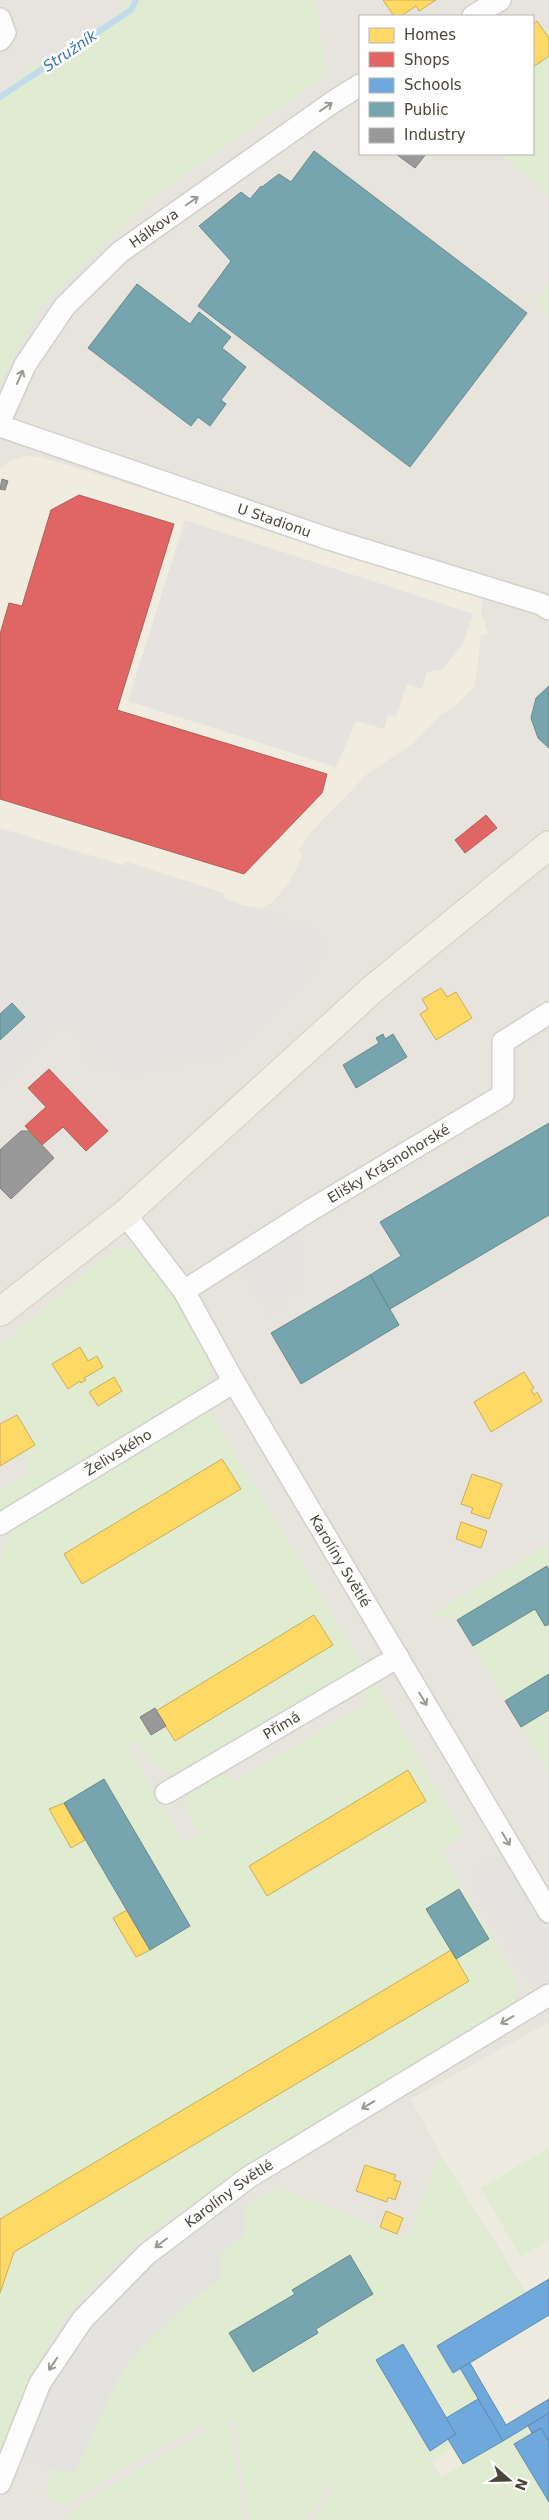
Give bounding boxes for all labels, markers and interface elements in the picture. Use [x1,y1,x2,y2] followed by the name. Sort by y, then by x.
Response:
[359,15,534,155] legend
[40,26,102,76] water label: Stružník
[404,26,456,44] text: Homes
[404,51,450,69] text: Shops
[404,76,462,94] text: Schools
[404,101,448,119] text: Public
[318,102,332,112] one-way arrow
[404,126,466,144] text: Industry
[185,196,199,206] one-way arrow
[126,206,181,251] street label: Hálkova
[15,370,25,385] one-way arrow
[235,500,313,540] street label: U Stadionu
[325,1121,452,1206] street label: Elišky Krásnohorské
[81,1426,154,1479] street label: Želivského
[307,1512,374,1610] street label: Karolíny Světlé
[418,1692,428,1706] one-way arrow
[260,1708,303,1742] street label: Přímá
[501,1831,511,1845] one-way arrow
[501,2016,515,2026] one-way arrow
[362,2100,376,2110] one-way arrow
[182,2156,276,2231] street label: Karolíny Světlé
[154,2238,168,2248] one-way arrow
[48,2357,58,2371] one-way arrow
[484,2455,534,2505] north arrow
[512,2476,531,2493] text: N

